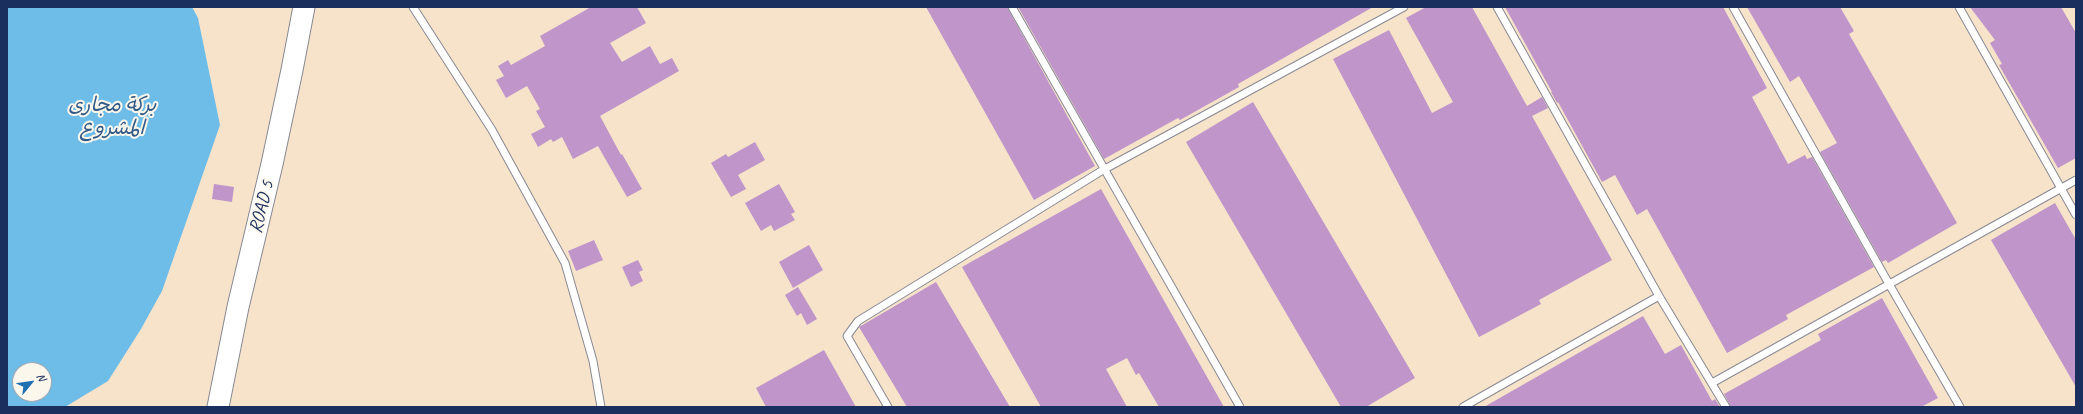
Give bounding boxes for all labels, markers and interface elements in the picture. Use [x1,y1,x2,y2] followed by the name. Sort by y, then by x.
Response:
[68,94,156,141] water label: بركة مجارى المشروع
[245,178,279,236] street label: ROAD 5
[12,362,52,402] north arrow
[34,370,49,383] text: N

